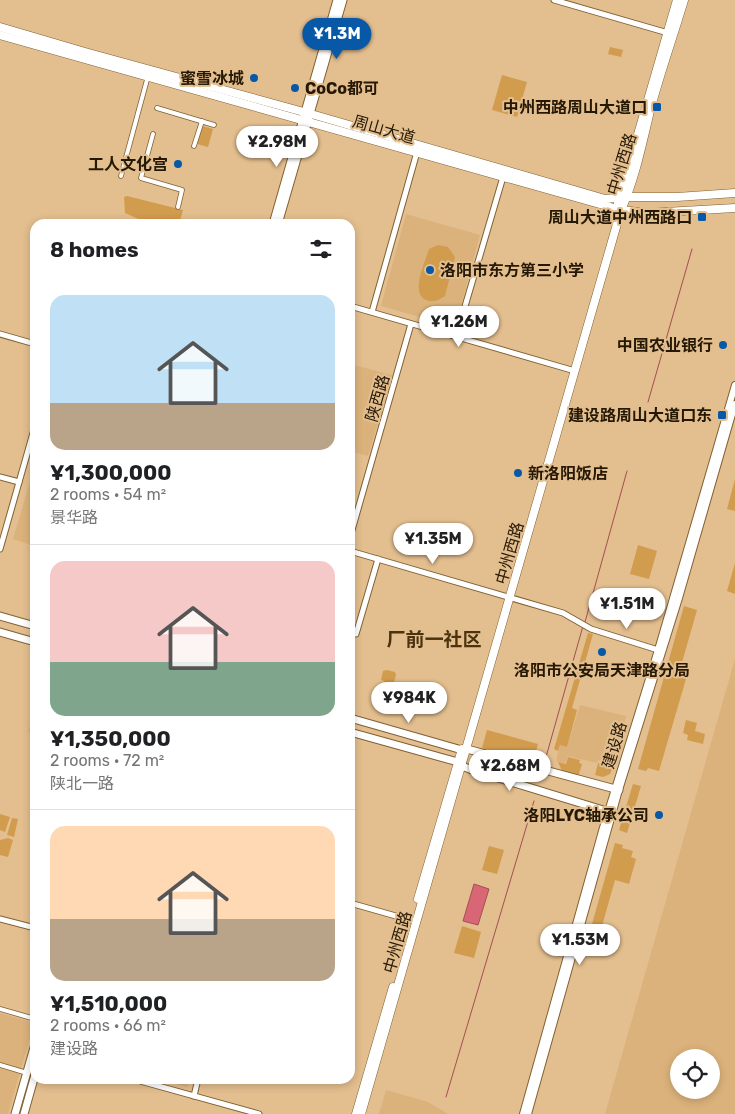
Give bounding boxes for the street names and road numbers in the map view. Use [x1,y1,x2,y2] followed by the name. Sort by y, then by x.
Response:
[350,112,417,147] street label: 周山大道
[603,131,640,198] street label: 中州西路
[362,372,393,424] street label: 陕西路
[492,520,527,587] street label: 中州西路
[598,719,631,771] street label: 建设路
[380,909,415,976] street label: 中州西路

